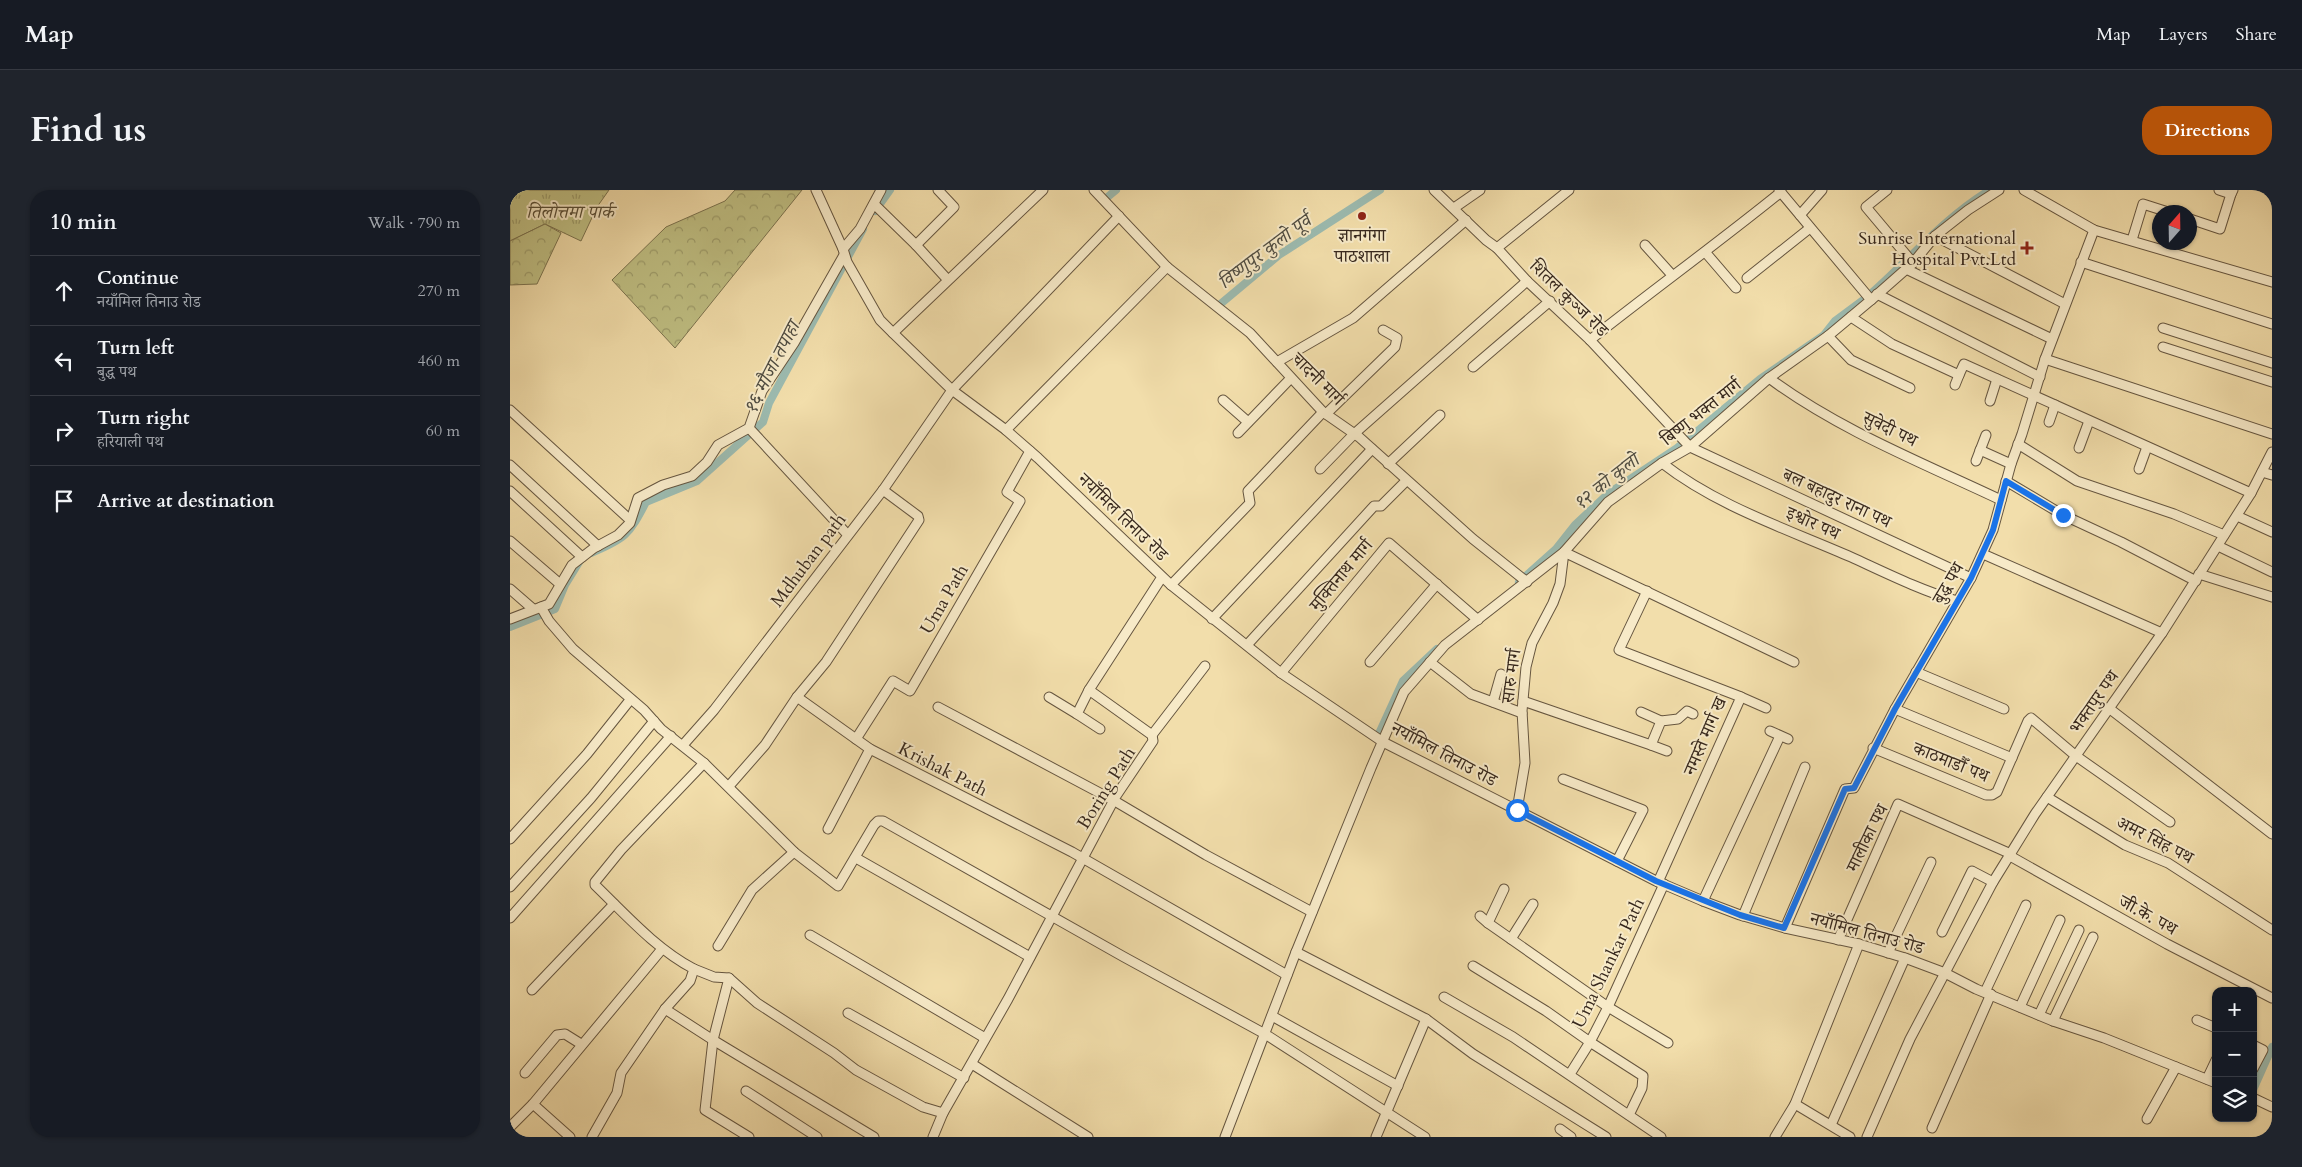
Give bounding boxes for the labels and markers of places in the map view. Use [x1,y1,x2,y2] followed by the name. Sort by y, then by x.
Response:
[1356,210,1368,222] marker: ज्ञानगंगा पाठशाला
[1333,223,1391,269] place label: ज्ञानगंगा पाठशाला
[1858,226,2016,272] place label: Sunrise International Hospital Pvt.Ltd
[2020,241,2034,255] marker: Sunrise International Hospital Pvt.Ltd

